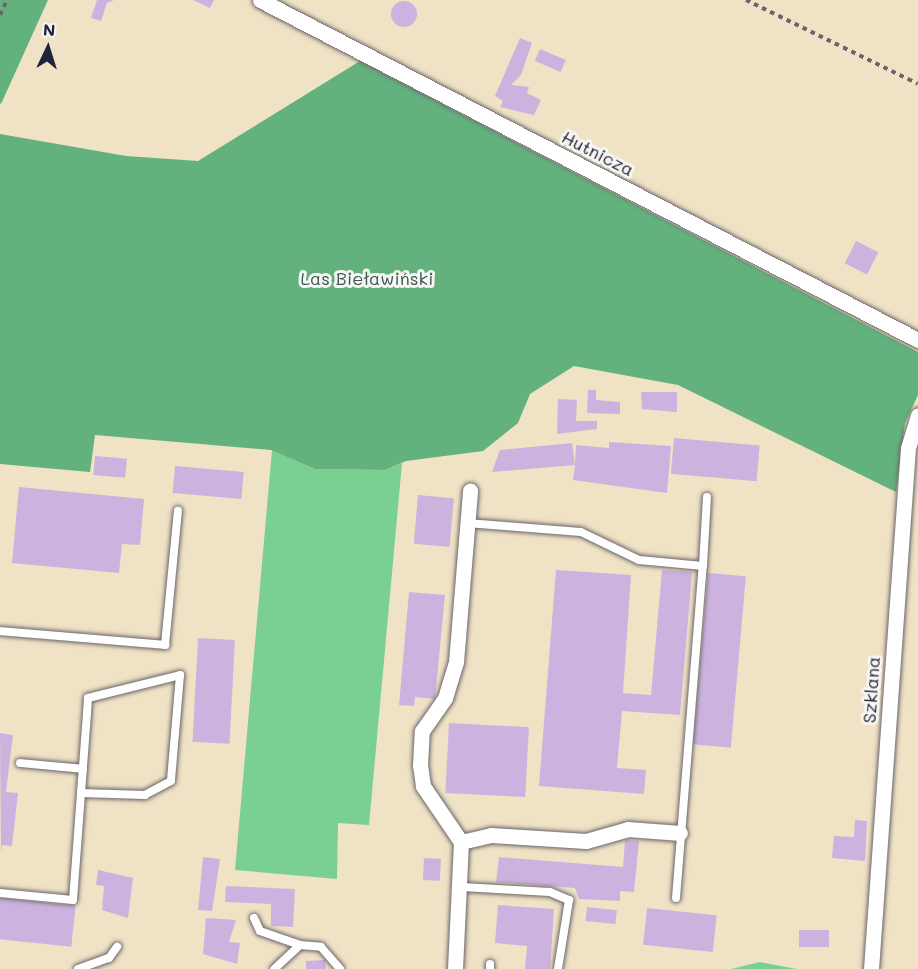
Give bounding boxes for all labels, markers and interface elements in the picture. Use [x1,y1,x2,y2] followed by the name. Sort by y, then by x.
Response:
[18,18,78,78] north arrow
[42,19,56,40] text: N
[558,126,638,180] street label: Hutnicza
[300,267,434,289] park label: Las Bieławiński
[858,656,884,724] street label: Szklana

